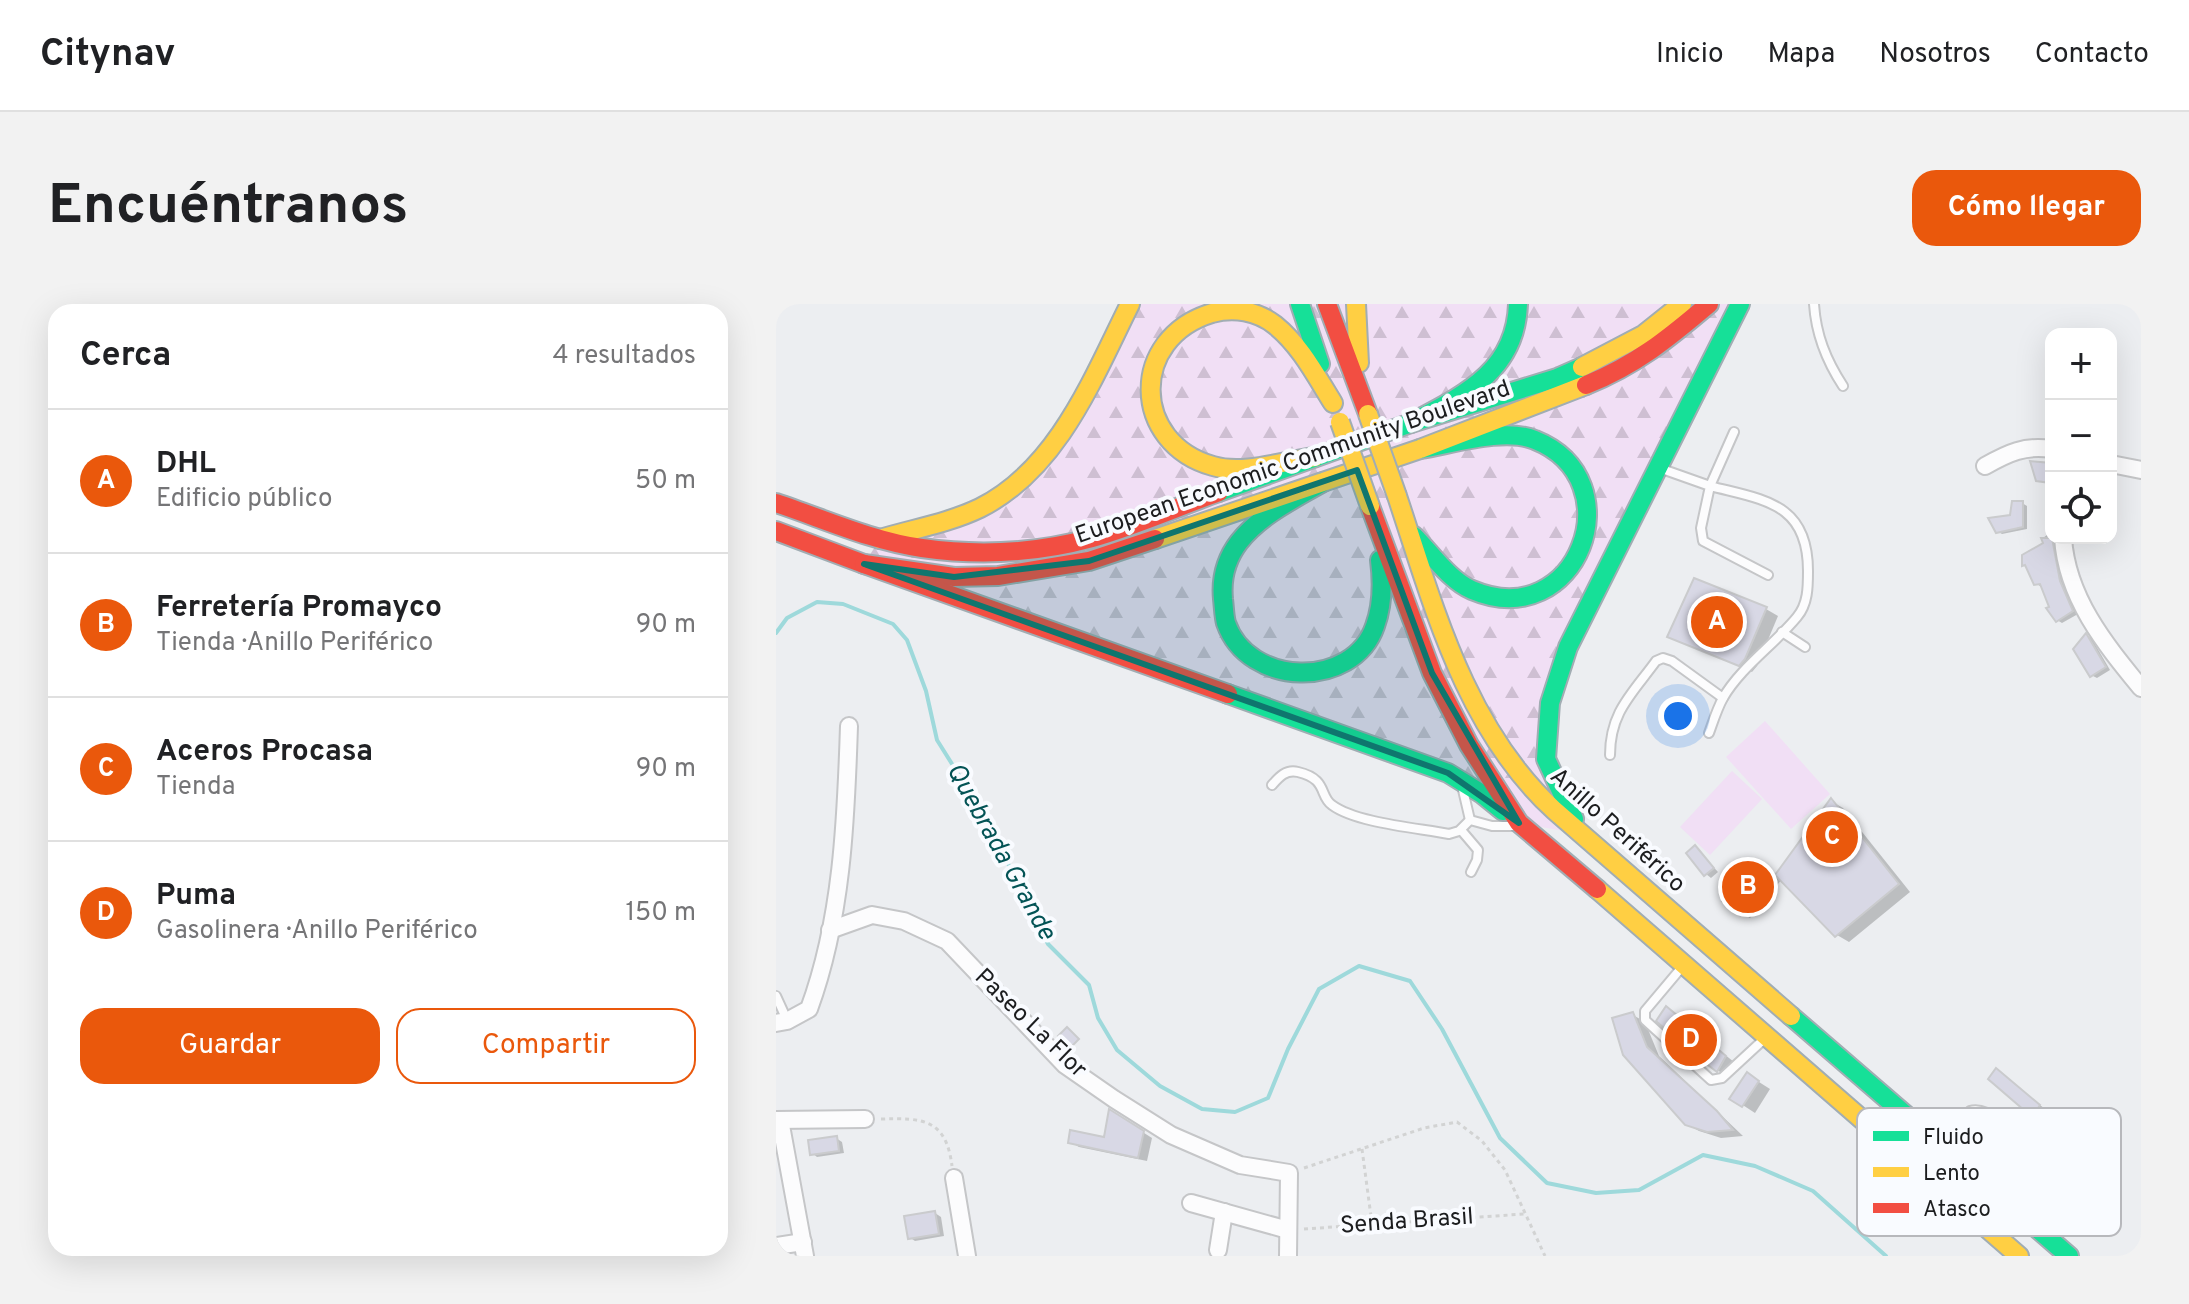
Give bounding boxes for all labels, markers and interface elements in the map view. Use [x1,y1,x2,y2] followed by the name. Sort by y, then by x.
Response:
[40,31,176,80] text: Citynav
[1656,37,1724,73] text: Inicio
[1768,37,1835,73] text: Mapa
[1879,37,1991,73] text: Nosotros
[2035,37,2149,73] text: Contacto
[1912,170,2141,246] button: Cómo llegar
[48,173,408,243] text: Encuéntranos
[2045,328,2117,544] map controls
[2045,328,2117,400] button: +
[80,335,171,378] text: Cerca
[552,340,696,373] text: 4 resultados
[1072,374,1514,552] street label: European Economic Community Boulevard
[2045,400,2117,472] button: −
[156,446,216,483] text: DHL
[97,465,115,498] text: A
[635,465,696,498] text: 50 m
[2045,472,2117,544] button: locate
[156,483,332,516] text: Edificio público
[156,590,442,627] text: Ferretería Promayco
[1691,592,1743,652] pin: A
[97,609,115,642] text: B
[636,609,696,642] text: 90 m
[156,627,433,660] text: Tienda · Anillo Periférico
[1658,696,1698,736] your location
[156,734,373,771] text: Aceros Procasa
[98,753,114,786] text: C
[636,753,696,786] text: 90 m
[938,758,1063,947] water label: Quebrada Grande
[1543,762,1691,900] street label: Anillo Periférico
[156,771,235,804] text: Tienda
[1806,807,1858,867] pin: C
[1722,857,1774,917] pin: B
[156,878,236,915] text: Puma
[97,897,115,930] text: D
[625,897,696,930] text: 150 m
[156,915,478,948] text: Gasolinera · Anillo Periférico
[968,963,1092,1085] street label: Paseo La Flor
[80,1008,380,1084] button: Guardar
[396,1008,696,1084] button: Compartir
[1665,1010,1717,1070] pin: D
[1857,1108,2121,1236] legend
[1923,1125,1984,1152] text: Fluido
[1923,1161,1980,1188] text: Lento
[1923,1197,1991,1224] text: Atasco
[1339,1202,1475,1242] street label: Senda Brasil

